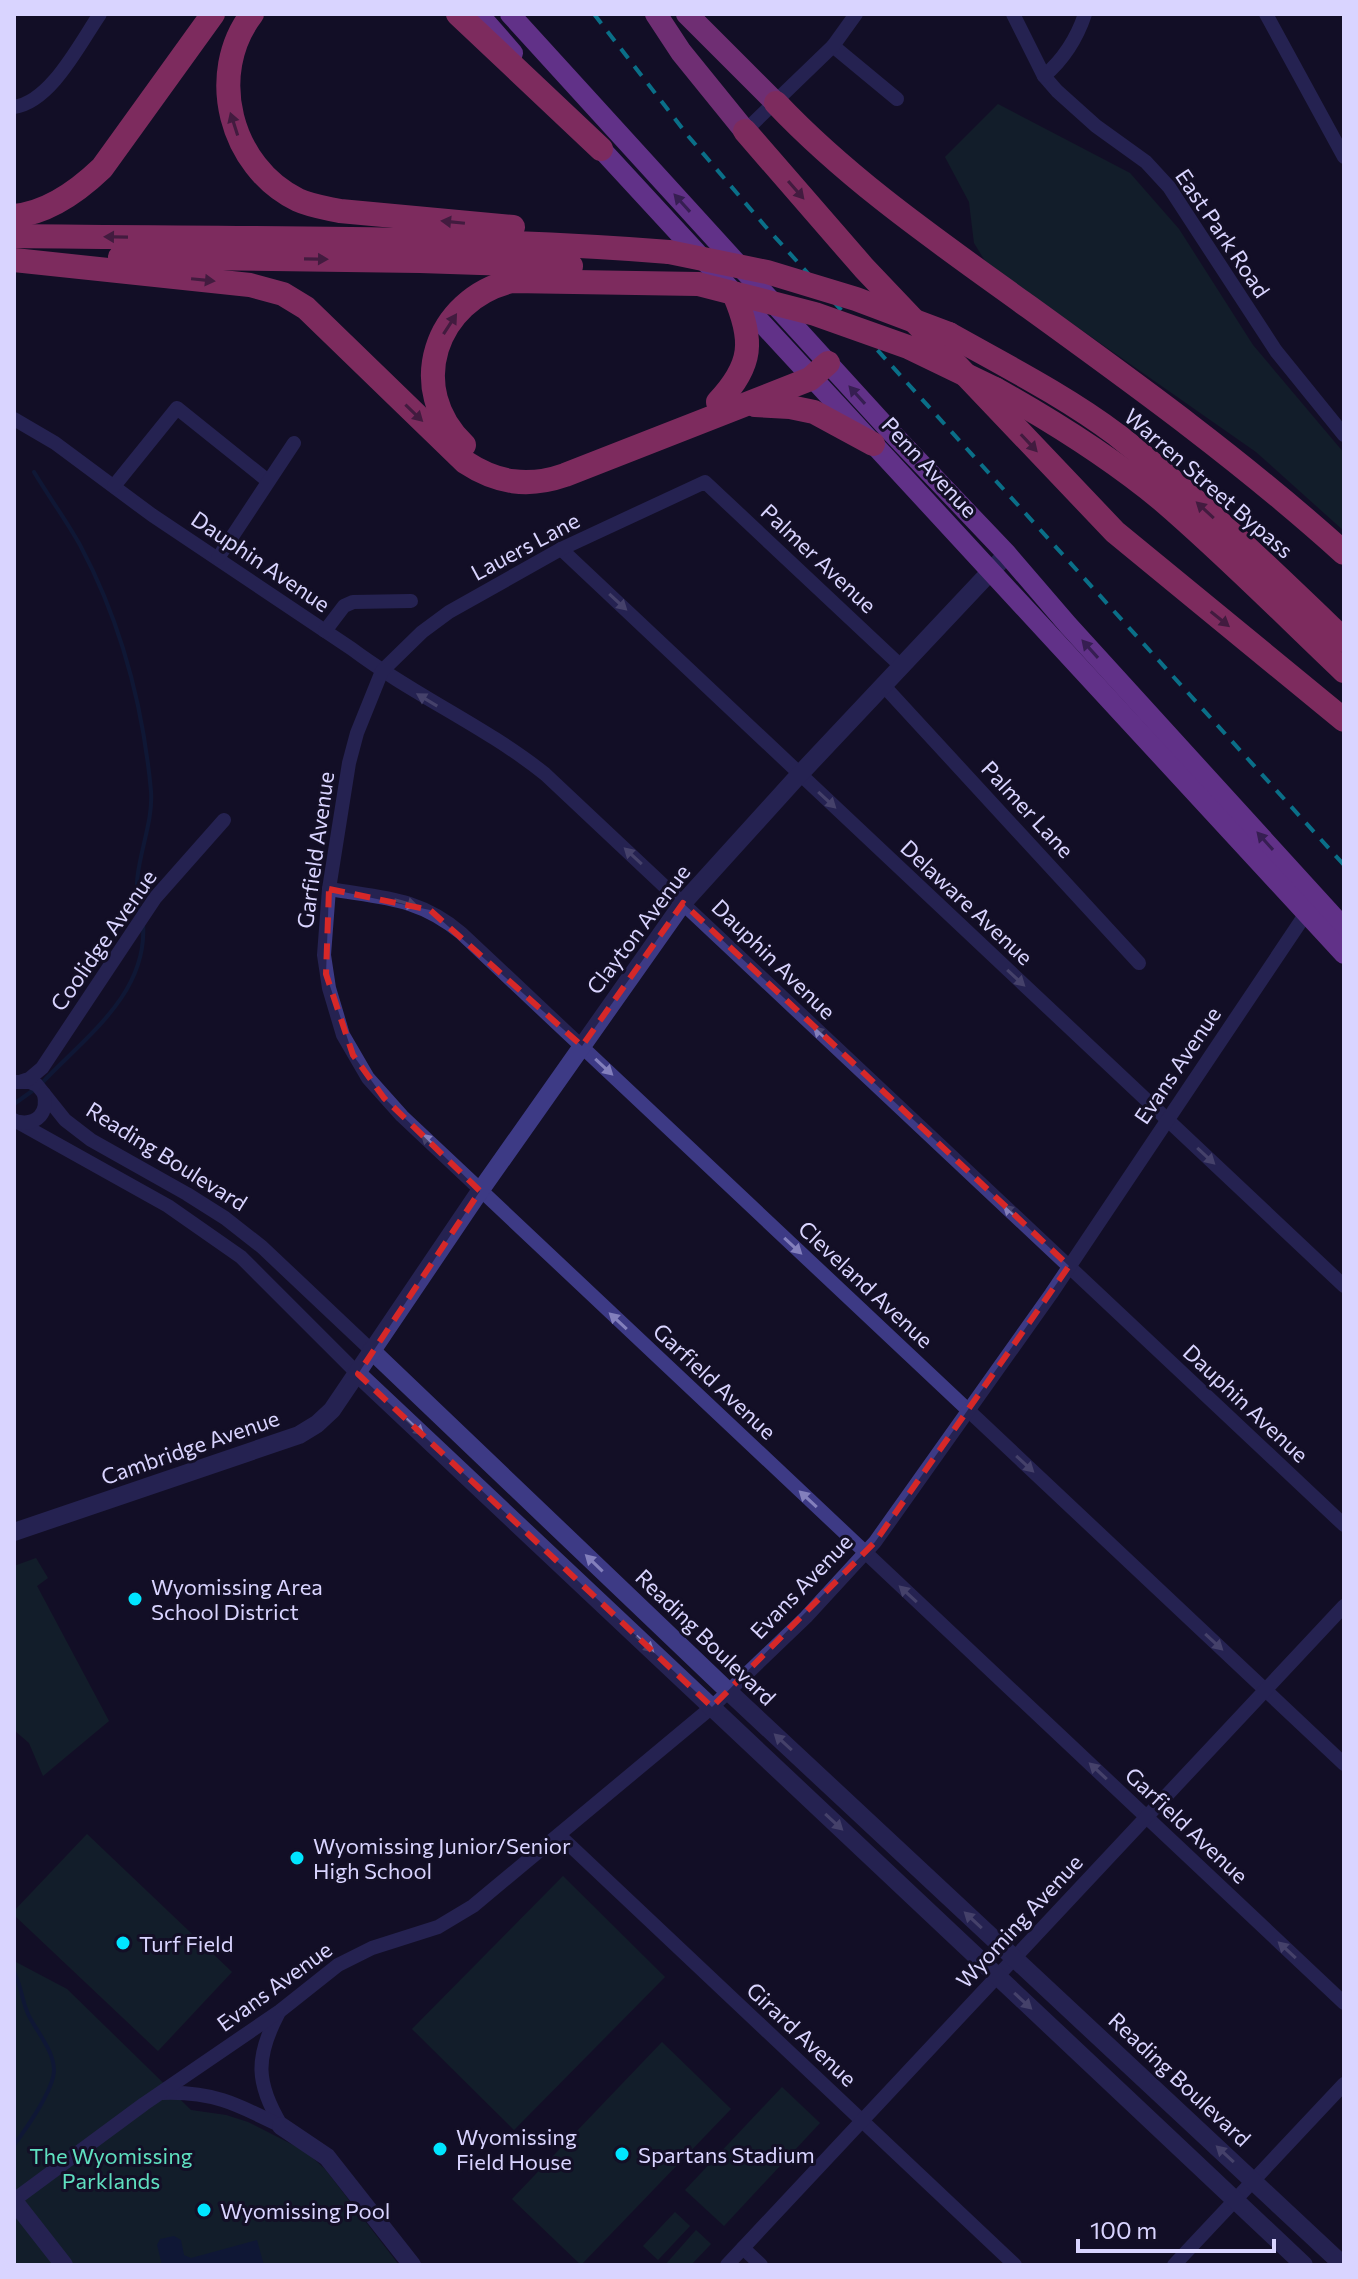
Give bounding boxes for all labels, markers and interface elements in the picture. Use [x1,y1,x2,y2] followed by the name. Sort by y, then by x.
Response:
[227,111,240,135] one-way arrow
[1170,164,1276,302] street label: East Park Road
[787,179,804,199] one-way arrow
[674,194,692,213] one-way arrow
[441,215,466,228] one-way arrow
[103,231,128,244] one-way arrow
[304,253,329,266] one-way arrow
[191,273,216,286] one-way arrow
[442,313,457,334] one-way arrow
[849,386,867,405] one-way arrow
[1119,402,1299,564] street label: Warren Street Bypass
[404,404,423,422] one-way arrow
[877,411,983,523] street label: Penn Avenue
[1019,433,1037,452] one-way arrow
[756,498,882,618] street label: Palmer Avenue
[1196,502,1215,520] one-way arrow
[187,505,335,617] street label: Dauphin Avenue
[466,506,584,586] street label: Lauers Lane
[608,593,627,611] one-way arrow
[1209,610,1229,627] one-way arrow
[1081,640,1099,659] one-way arrow
[416,693,438,707] one-way arrow
[976,755,1080,863] street label: Palmer Lane
[291,770,339,930] street label: Garfield Avenue
[817,791,836,809] one-way arrow
[1257,831,1275,850] one-way arrow
[895,834,1039,970] street label: Delaware Avenue
[624,848,643,866] one-way arrow
[580,859,696,999] street label: Clayton Avenue
[44,864,162,1016] street label: Coolidge Avenue
[707,893,841,1025] street label: Dauphin Avenue
[394,897,419,909] one-way arrow
[1007,969,1026,987] one-way arrow
[1128,1001,1226,1129] street label: Evans Avenue
[813,1026,832,1045] one-way arrow
[594,1058,613,1076] one-way arrow
[82,1096,252,1216] street label: Reading Boulevard
[421,1133,440,1152] one-way arrow
[1196,1146,1215,1165] one-way arrow
[1003,1204,1022,1222] one-way arrow
[793,1215,939,1353] street label: Cleveland Avenue
[783,1236,802,1254] one-way arrow
[609,1313,628,1331] one-way arrow
[648,1317,782,1445] street label: Garfield Avenue
[1178,1338,1314,1468] street label: Dauphin Avenue
[97,1404,283,1490] street label: Cambridge Avenue
[405,1418,424,1436] one-way arrow
[1015,1455,1034,1473] one-way arrow
[799,1491,818,1509] one-way arrow
[744,1528,858,1644] street label: Evans Avenue
[585,1554,604,1572] one-way arrow
[630,1563,782,1711] street label: Reading Boulevard
[151,1573,323,1625] place label: Wyomissing Area School District
[899,1585,918,1603] one-way arrow
[126,1590,144,1608] marker: Wyomissing Area School District
[1204,1632,1223,1650] one-way arrow
[635,1634,654,1652] one-way arrow
[773,1734,792,1752] one-way arrow
[1120,1761,1254,1889] street label: Garfield Avenue
[1089,1763,1108,1781] one-way arrow
[824,1812,843,1831] one-way arrow
[313,1832,571,1884] place label: Wyomissing Junior/Senior High School
[288,1849,306,1867] marker: Wyomissing Junior/Senior High School
[950,1849,1088,1993] street label: Wyoming Avenue
[963,1911,982,1929] one-way arrow
[139,1930,233,1957] place label: Turf Field
[114,1934,132,1952] marker: Turf Field
[211,1935,337,2037] street label: Evans Avenue
[1278,1941,1297,1959] one-way arrow
[741,1976,863,2092] street label: Girard Avenue
[1013,1991,1032,2009] one-way arrow
[1103,2006,1257,2152] street label: Reading Boulevard
[456,2123,577,2175] place label: Wyomissing Field House
[431,2140,449,2158] marker: Wyomissing Field House
[638,2141,815,2168] place label: Spartans Stadium
[29,2142,193,2194] park label: The Wyomissing Parklands
[613,2145,631,2163] marker: Spartans Stadium
[1216,2145,1235,2163] one-way arrow
[220,2197,390,2224] place label: Wyomissing Pool
[195,2201,213,2219] marker: Wyomissing Pool
[1078,2203,1274,2253] scale bar
[1090,2215,1157,2244] text: 100 m

